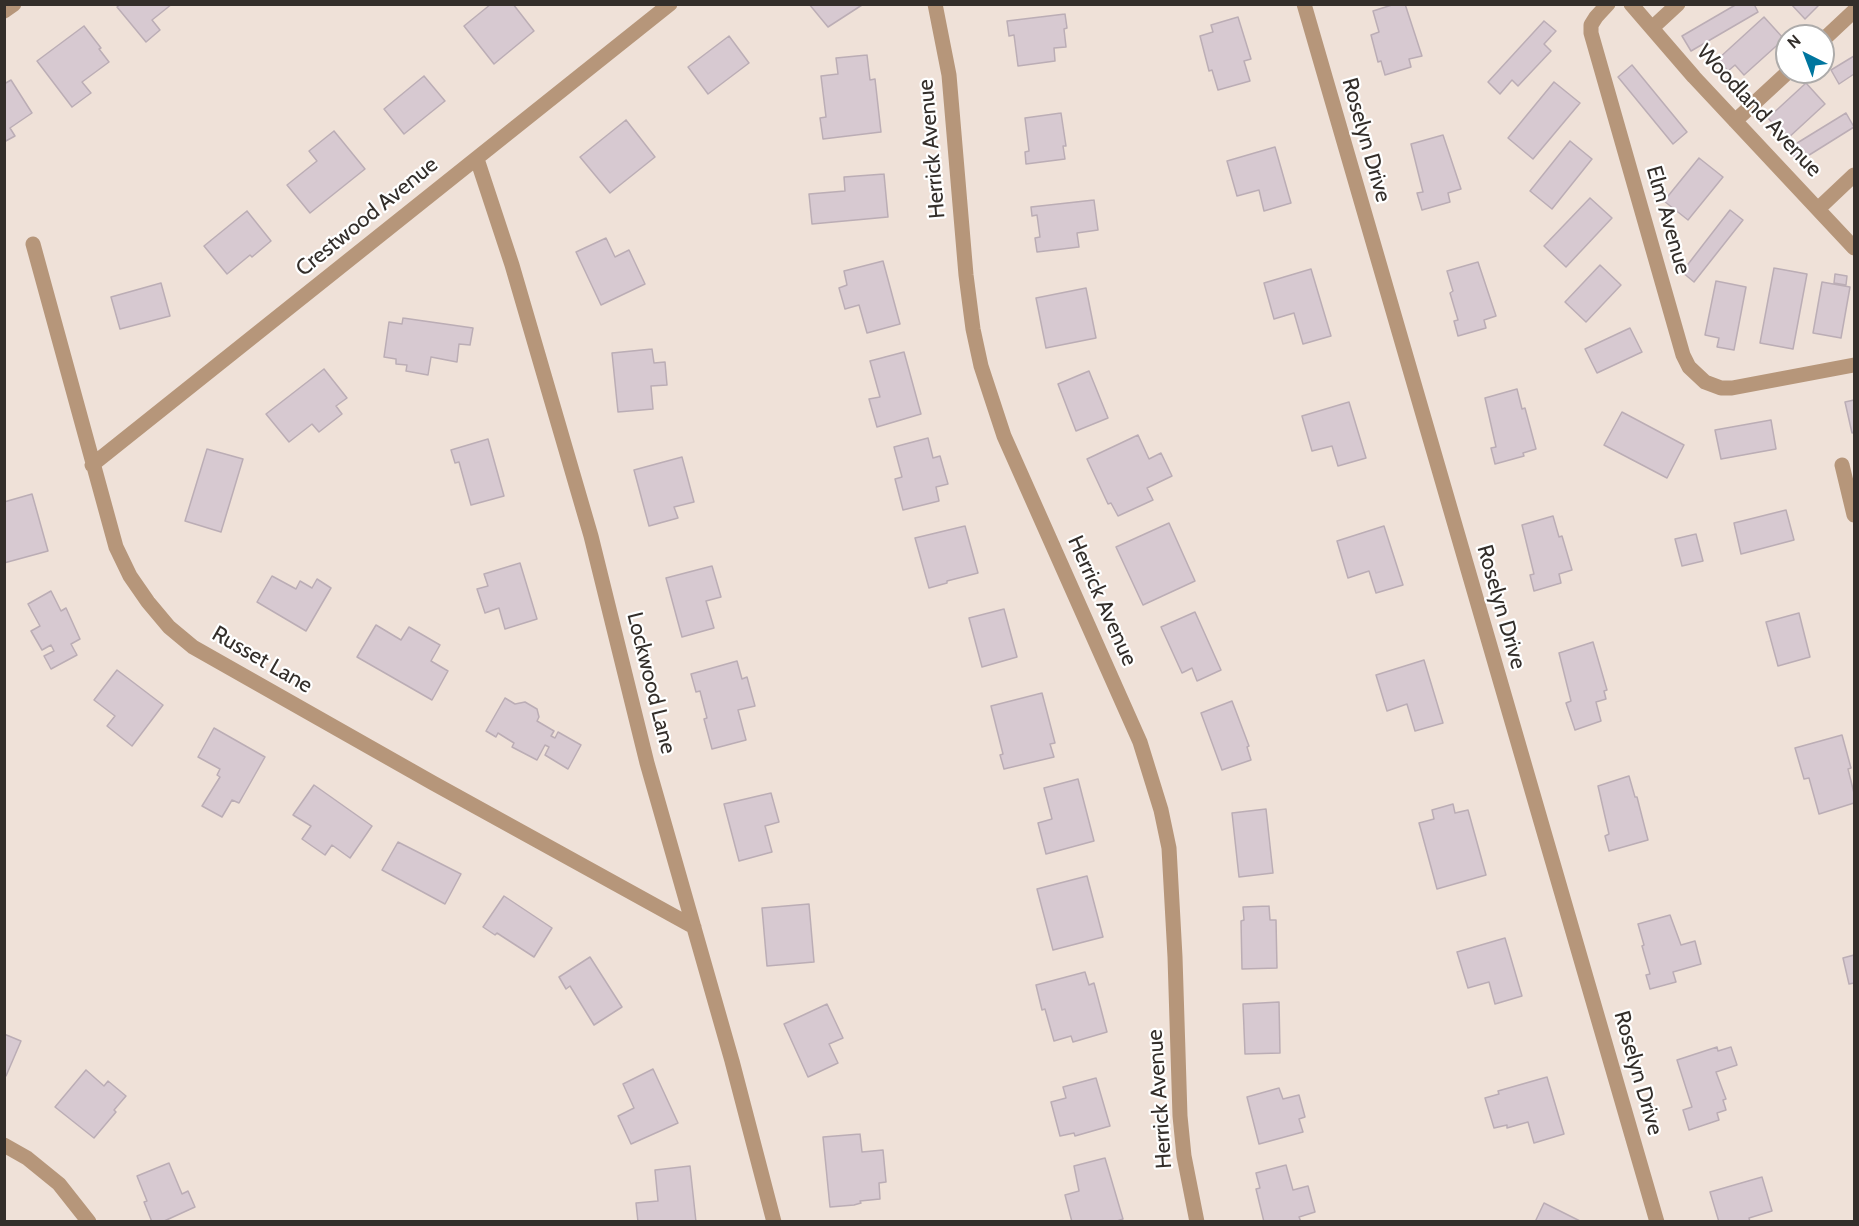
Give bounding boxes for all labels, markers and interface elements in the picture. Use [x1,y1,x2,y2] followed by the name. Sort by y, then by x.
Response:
[1775,24,1835,84] north arrow
[1783,31,1805,53] text: N
[1691,39,1827,183] street label: Woodland Avenue
[1336,75,1396,205] street label: Roselyn Drive
[913,78,951,220] street label: Herrick Avenue
[291,152,443,282] street label: Crestwood Avenue
[1640,163,1696,277] street label: Elm Avenue
[1062,532,1142,670] street label: Herrick Avenue
[1471,542,1531,672] street label: Roselyn Drive
[621,609,681,757] street label: Lockwood Lane
[207,621,317,699] street label: Russet Lane
[1608,1008,1668,1138] street label: Roselyn Drive
[1142,1028,1178,1170] street label: Herrick Avenue

